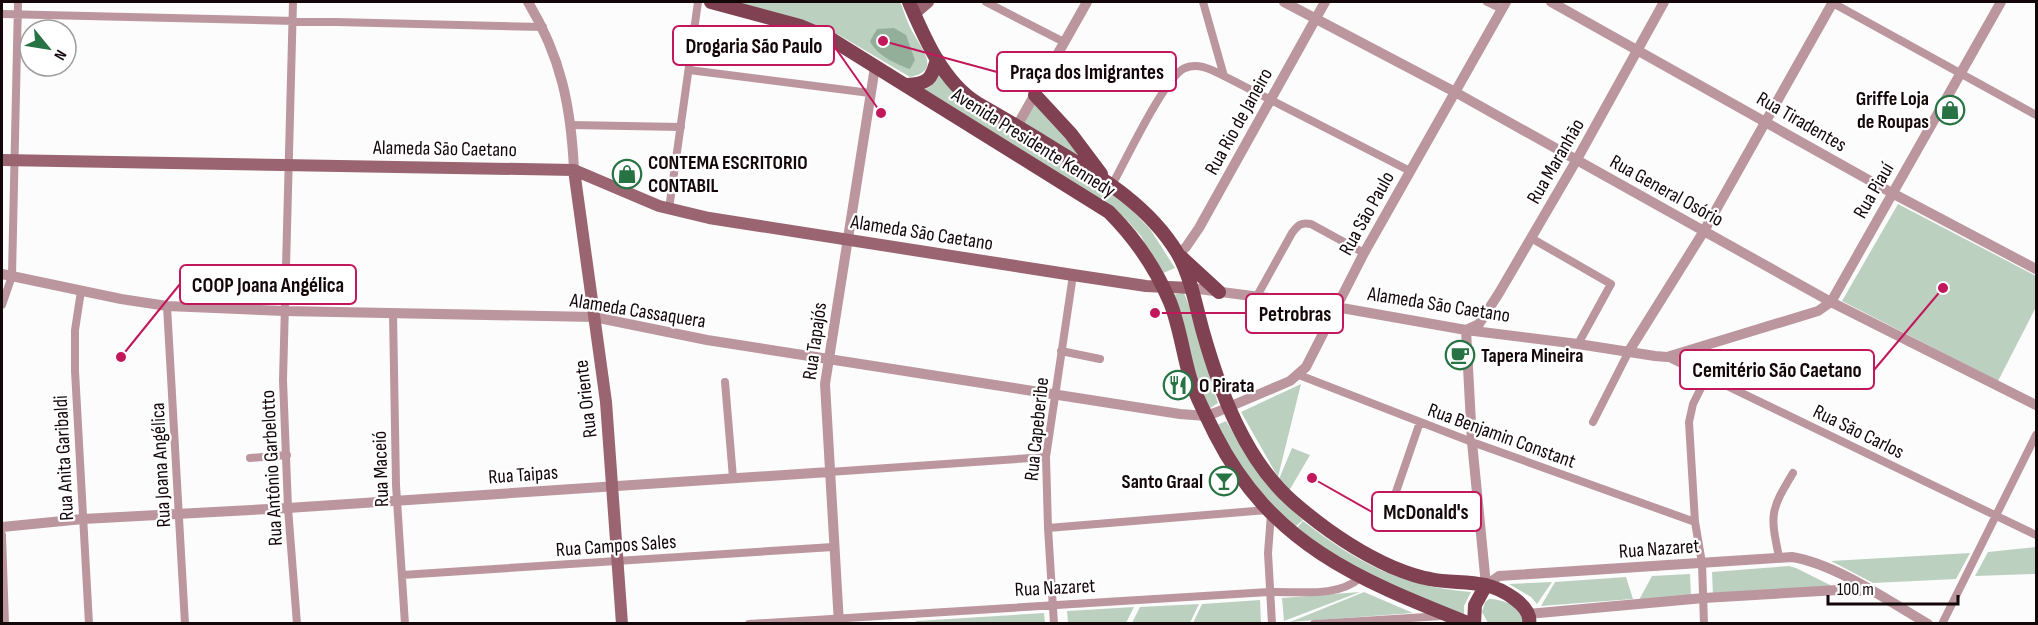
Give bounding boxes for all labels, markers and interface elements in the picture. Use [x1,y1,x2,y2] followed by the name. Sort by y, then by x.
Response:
[18,18,78,78] north arrow
[673,26,834,65] callout: Drogaria São Paulo
[685,34,823,59] text: Drogaria São Paulo
[49,46,70,63] text: N
[997,52,1176,91] callout: Praça dos Imigrantes
[1010,60,1164,85] text: Praça dos Imigrantes
[1200,64,1278,179] street label: Rua Rio de Janeiro
[946,82,1120,203] street label: Avenida Presidente Kennedy
[1752,87,1851,157] street label: Rua Tiradentes
[1856,87,1929,134] place label: Griffe Loja de Roupas
[1934,94,1966,126] shop icon: Griffe Loja de Roupas
[1522,115,1590,208] street label: Rua Maranhão
[372,136,517,162] street label: Alameda São Caetano
[1605,150,1728,232] street label: Rua General Osório
[648,151,808,198] place label: CONTEMA ESCRITORIO CONTABIL
[611,158,643,190] shop icon: CONTEMA ESCRITORIO CONTABIL
[1848,158,1900,223] street label: Rua Piauí
[1334,167,1400,260] street label: Rua São Paulo
[848,210,995,256] street label: Alameda São Caetano
[180,265,356,304] callout: COOP Joana Angélica
[192,273,344,298] text: COOP Joana Angélica
[1365,282,1512,328] street label: Alameda São Caetano
[567,288,707,334] street label: Alameda Cassaquera
[1246,294,1343,333] callout: Petrobras
[798,301,832,381] street label: Rua Tapajós
[1259,302,1331,327] text: Petrobras
[1444,339,1476,371] cafe icon: Tapera Mineira
[1481,344,1583,368] place label: Tapera Mineira
[1680,350,1874,389] callout: Cemitério São Caetano
[569,358,603,439] street label: Rua Oriente
[1692,358,1862,383] text: Cemitério São Caetano
[1162,369,1194,401] restaurant icon: O Pirata
[1199,374,1254,398] place label: O Pirata
[1020,376,1054,482] street label: Rua Capeberibe
[256,389,288,547] street label: Rua Antônio Garbelotto
[49,395,79,521] street label: Rua Anita Garibaldi
[1424,398,1579,474] street label: Rua Benjamin Constant
[1809,400,1908,464] street label: Rua São Carlos
[146,402,176,528] street label: Rua Joana Angélica
[368,431,394,507] street label: Rua Maceió
[487,461,559,489] street label: Rua Taipas
[1208,465,1240,497] bar icon: Santo Graal
[1122,470,1203,494] place label: Santo Graal
[1372,492,1481,531] callout: McDonald's
[1383,500,1469,525] text: McDonald's
[555,530,677,562] street label: Rua Campos Sales
[1618,534,1700,564] street label: Rua Nazaret
[1828,568,1958,606] scale bar
[1014,574,1096,602] street label: Rua Nazaret
[1837,579,1874,600] text: 100 m

